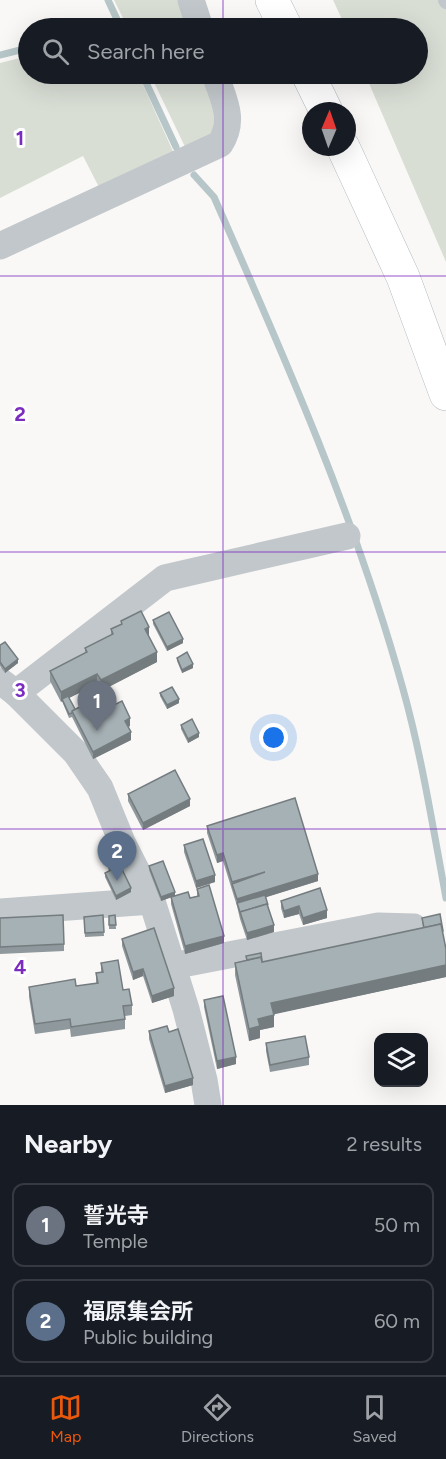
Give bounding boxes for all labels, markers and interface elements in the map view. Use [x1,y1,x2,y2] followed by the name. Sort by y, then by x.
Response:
[18,18,428,84] search box
[39,35,72,68] icon: search
[87,38,205,65] text: Search here
[302,102,356,156] north arrow
[16,126,24,150] text: 1
[14,402,26,426] text: 2
[14,678,26,702] text: 3
[78,682,116,731] pin: 1
[259,723,288,752] your location
[98,832,136,881] pin: 2
[14,955,27,979] text: 4
[374,1033,428,1087] map controls
[374,1033,428,1087] button: layers
[24,1128,112,1160] text: Nearby
[346,1132,422,1156] text: 2 results
[83,1202,149,1229] text: 誓光寺
[41,1213,50,1237] text: 1
[374,1213,420,1237] text: 50 m
[83,1229,148,1253] text: Temple
[83,1298,193,1325] text: 福原集会所
[40,1309,51,1333] text: 2
[374,1309,420,1333] text: 60 m
[83,1325,213,1349] text: Public building
[49,1391,82,1446] tab: Map
[181,1391,254,1446] tab: Directions
[353,1391,397,1446] tab: Saved

